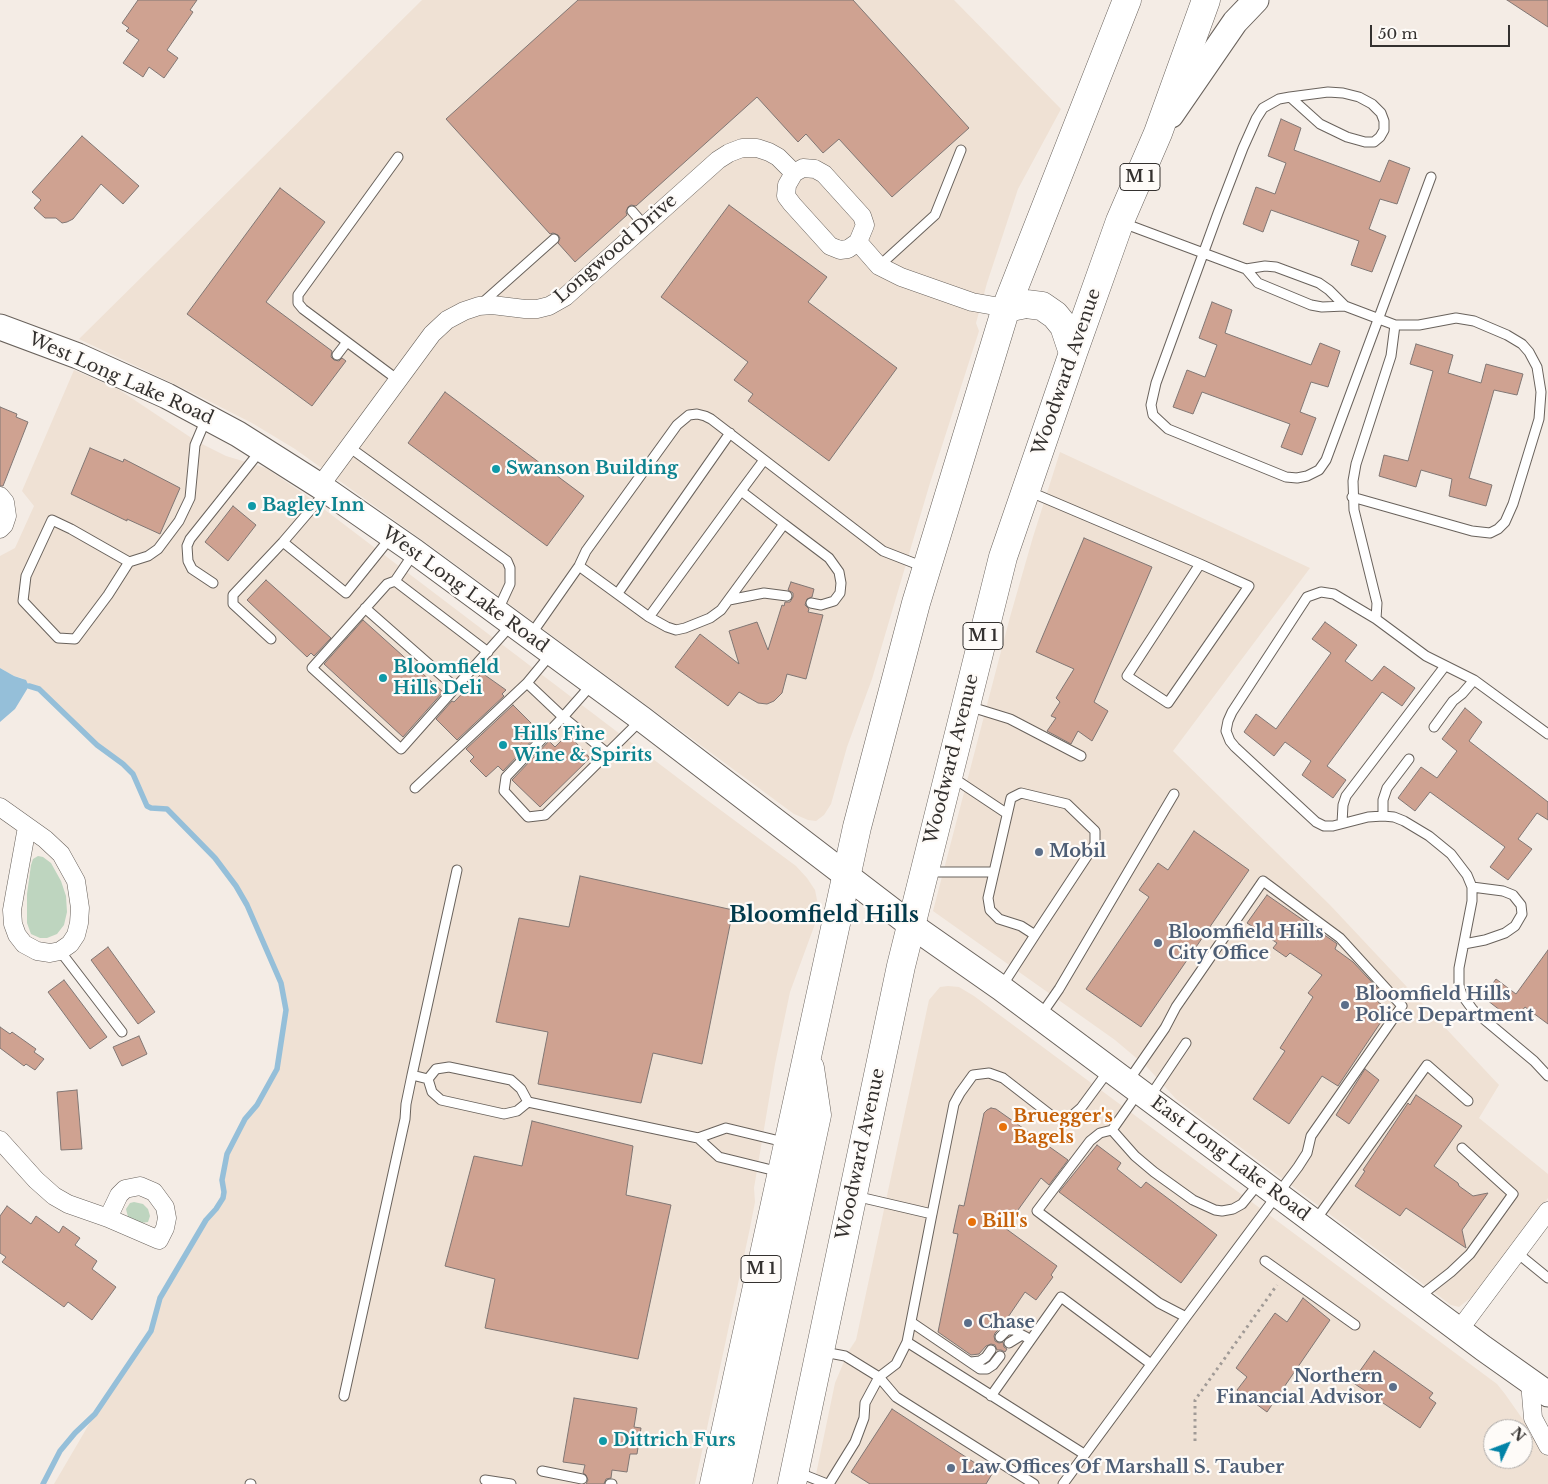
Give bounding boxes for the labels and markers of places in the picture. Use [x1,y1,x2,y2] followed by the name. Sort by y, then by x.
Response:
[506,458,678,480] place label: Swanson Building
[490,463,502,475] marker: Swanson Building
[262,495,365,517] place label: Bagley Inn
[246,500,258,512] marker: Bagley Inn
[393,657,499,700] place label: Bloomfield Hills Deli
[377,672,389,684] marker: Bloomfield Hills Deli
[513,724,652,766] place label: Hills Fine Wine & Spirits
[497,739,509,751] marker: Hills Fine Wine & Spirits
[1049,841,1106,863] place label: Mobil
[1033,846,1045,858] marker: Mobil
[1168,922,1324,964] place label: Bloomfield Hills City Office
[1152,937,1164,949] marker: Bloomfield Hills City Office
[1355,984,1534,1026] place label: Bloomfield Hills Police Department
[1339,999,1351,1011] marker: Bloomfield Hills Police Department
[1013,1106,1113,1148] place label: Bruegger's Bagels
[997,1121,1009,1133] marker: Bruegger's Bagels
[982,1211,1028,1233] place label: Bill's
[966,1216,978,1228] marker: Bill's
[978,1312,1035,1334] place label: Chase
[962,1317,974,1329] marker: Chase
[1216,1366,1383,1408] place label: Northern Financial Advisor
[1387,1381,1399,1393] marker: Northern Financial Advisor
[613,1430,736,1452] place label: Dittrich Furs
[597,1435,609,1447] marker: Dittrich Furs
[961,1457,1284,1479] place label: Law Offices Of Marshall S. Tauber
[945,1462,957,1474] marker: Law Offices Of Marshall S. Tauber

